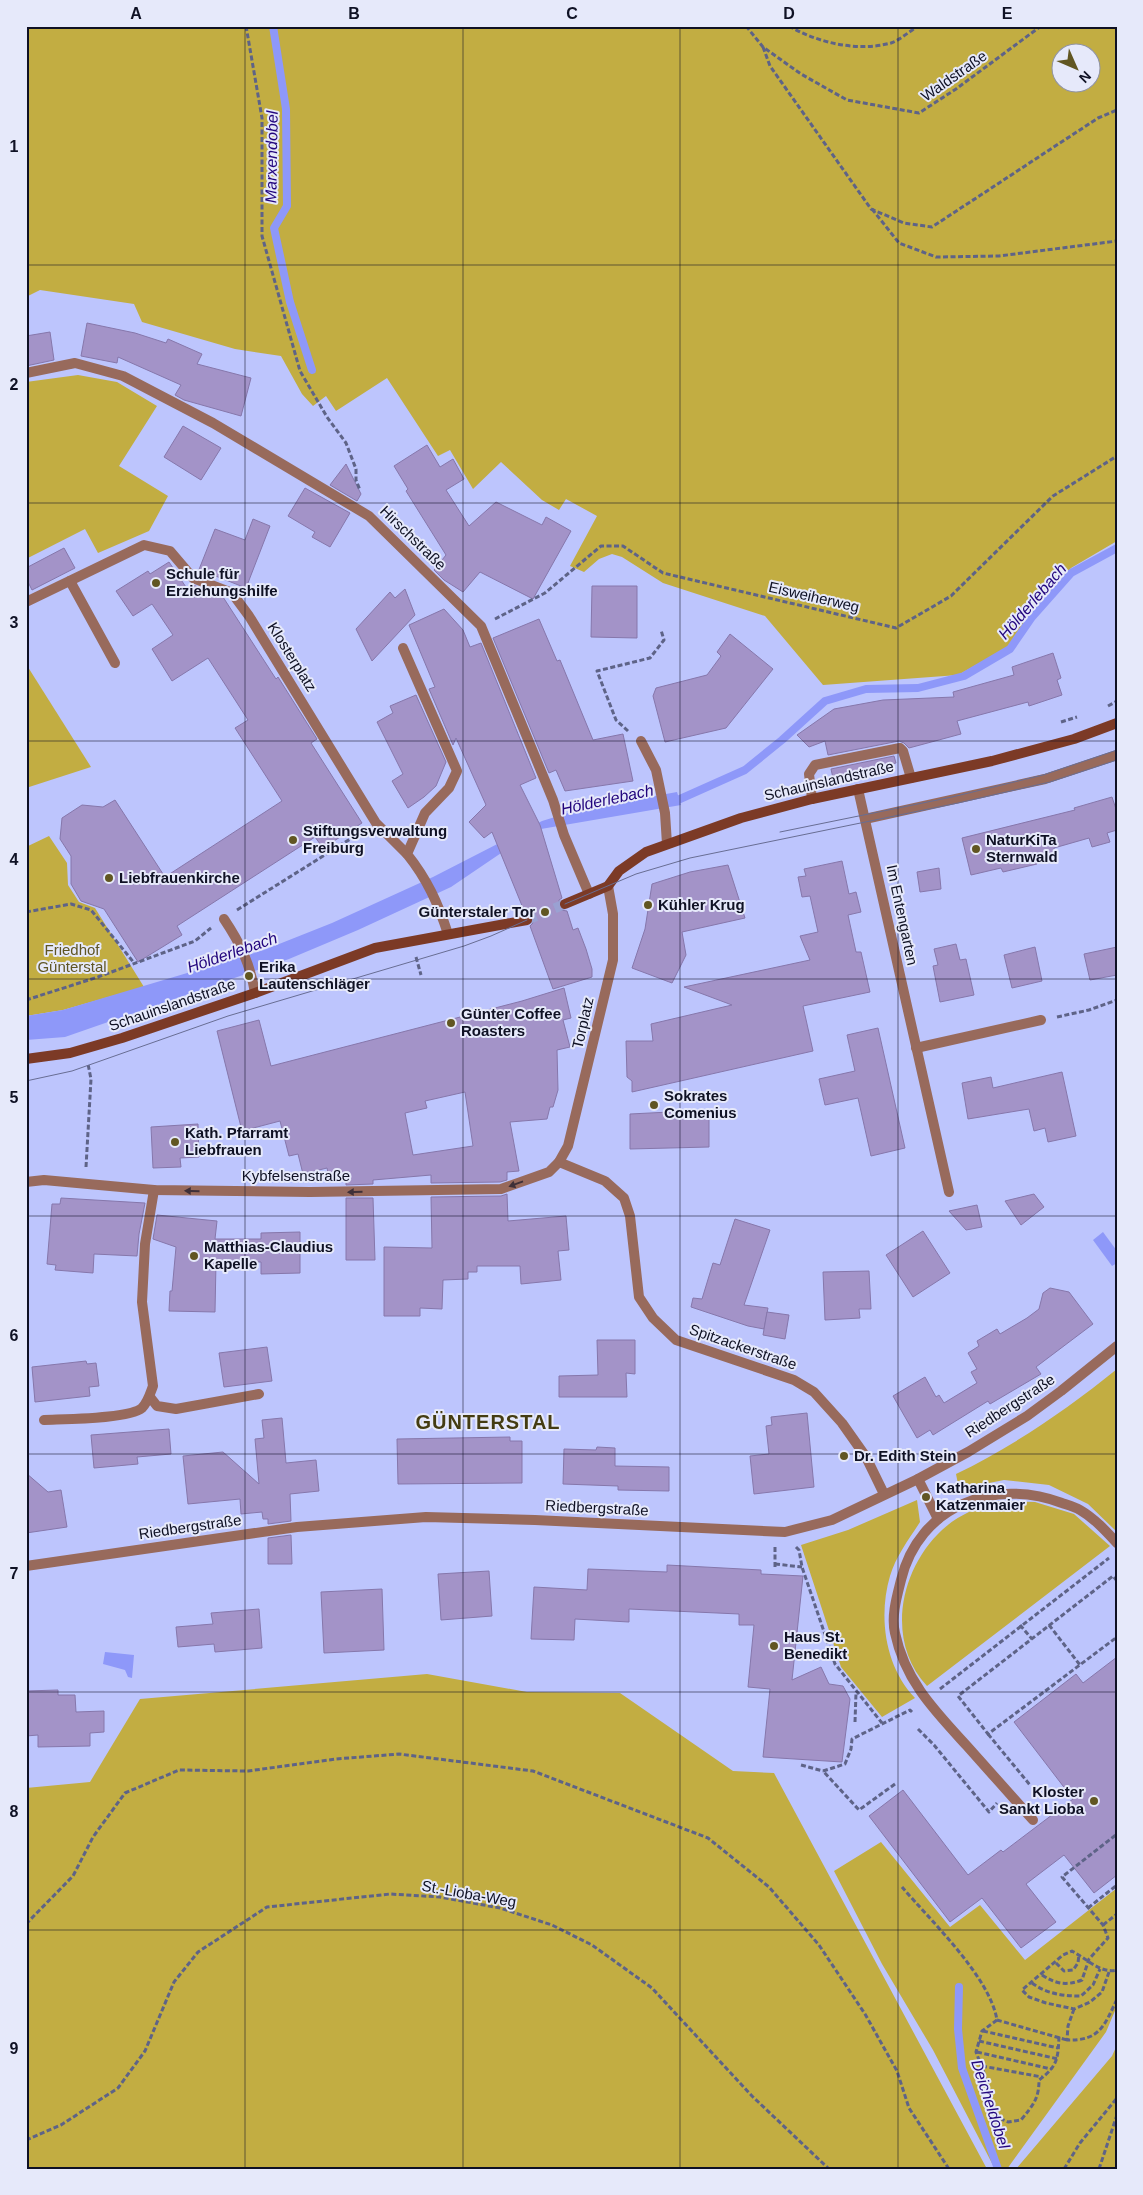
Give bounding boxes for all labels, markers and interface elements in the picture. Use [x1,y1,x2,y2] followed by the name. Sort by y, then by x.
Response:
[130,5,142,22] text: A
[348,5,360,22] text: B
[566,5,578,22] text: C
[783,5,795,22] text: D
[1002,5,1013,22] text: E
[1050,42,1100,92] north arrow
[918,47,990,104] street label: Waldstraße
[1076,68,1094,86] text: N
[262,110,281,203] water label: Marxendobel
[10,138,19,155] text: 1
[10,376,19,393] text: 2
[377,502,450,573] street label: Hirschstraße
[995,560,1070,642] water label: Hölderlebach
[166,565,278,599] place label: Schule für Erziehungshilfe
[150,577,162,589] marker: Schule für Erziehungshilfe
[767,578,861,615] street label: Eisweiherweg
[10,614,19,631] text: 3
[264,619,320,694] street label: Klosterplatz
[762,757,895,804] street label: Schauinslandstraße
[559,781,655,818] water label: Hölderlebach
[303,822,447,856] place label: Stiftungsverwaltung Freiburg
[986,831,1058,865] place label: NaturKiTa Sternwald
[287,834,299,846] marker: Stiftungsverwaltung Freiburg
[970,843,982,855] marker: NaturKiTa Sternwald
[10,851,19,868] text: 4
[884,863,921,967] street label: Im Entengarten
[119,869,240,886] place label: Liebfrauenkirche
[103,872,115,884] marker: Liebfrauenkirche
[658,896,745,913] place label: Kühler Krug
[642,899,654,911] marker: Kühler Krug
[419,903,535,920] place label: Günterstaler Tor
[539,906,551,918] marker: Günterstaler Tor
[185,929,280,976] water label: Hölderlebach
[37,941,107,975] park label: Friedhof Günterstal
[259,958,370,992] place label: Erika Lautenschläger
[243,970,255,982] marker: Erika Lautenschläger
[106,975,237,1034] street label: Schauinslandstraße
[568,995,597,1050] street label: Torplatz
[461,1005,561,1039] place label: Günter Coffee Roasters
[445,1017,457,1029] marker: Günter Coffee Roasters
[664,1087,737,1121] place label: Sokrates Comenius
[10,1089,19,1106] text: 5
[648,1099,660,1111] marker: Sokrates Comenius
[185,1124,288,1158] place label: Kath. Pfarramt Liebfrauen
[169,1136,181,1148] marker: Kath. Pfarramt Liebfrauen
[242,1167,350,1184] street label: Kybfelsenstraße
[509,1180,524,1188] one-way arrow
[184,1186,200,1194] one-way arrow
[347,1188,363,1196] one-way arrow
[204,1238,333,1272] place label: Matthias-Claudius Kapelle
[188,1250,200,1262] marker: Matthias-Claudius Kapelle
[687,1320,799,1373] street label: Spitzackerstraße
[10,1327,19,1344] text: 6
[962,1370,1058,1441] street label: Riedbergstraße
[415,1411,561,1433] district label: GÜNTERSTAL
[854,1447,957,1464] place label: Dr. Edith Stein
[838,1450,850,1462] marker: Dr. Edith Stein
[936,1479,1025,1513] place label: Katharina Katzenmaier
[920,1491,932,1503] marker: Katharina Katzenmaier
[545,1496,649,1519] street label: Riedbergstraße
[138,1511,242,1542] street label: Riedbergstraße
[10,1565,19,1582] text: 7
[784,1628,847,1662] place label: Haus St. Benedikt
[768,1640,780,1652] marker: Haus St. Benedikt
[999,1783,1085,1817] place label: Kloster Sankt Lioba
[1088,1795,1100,1807] marker: Kloster Sankt Lioba
[10,1803,19,1820] text: 8
[421,1877,518,1910] street label: St.-Lioba-Weg
[10,2040,19,2057] text: 9
[968,2058,1013,2151] water label: Deicheldobel

